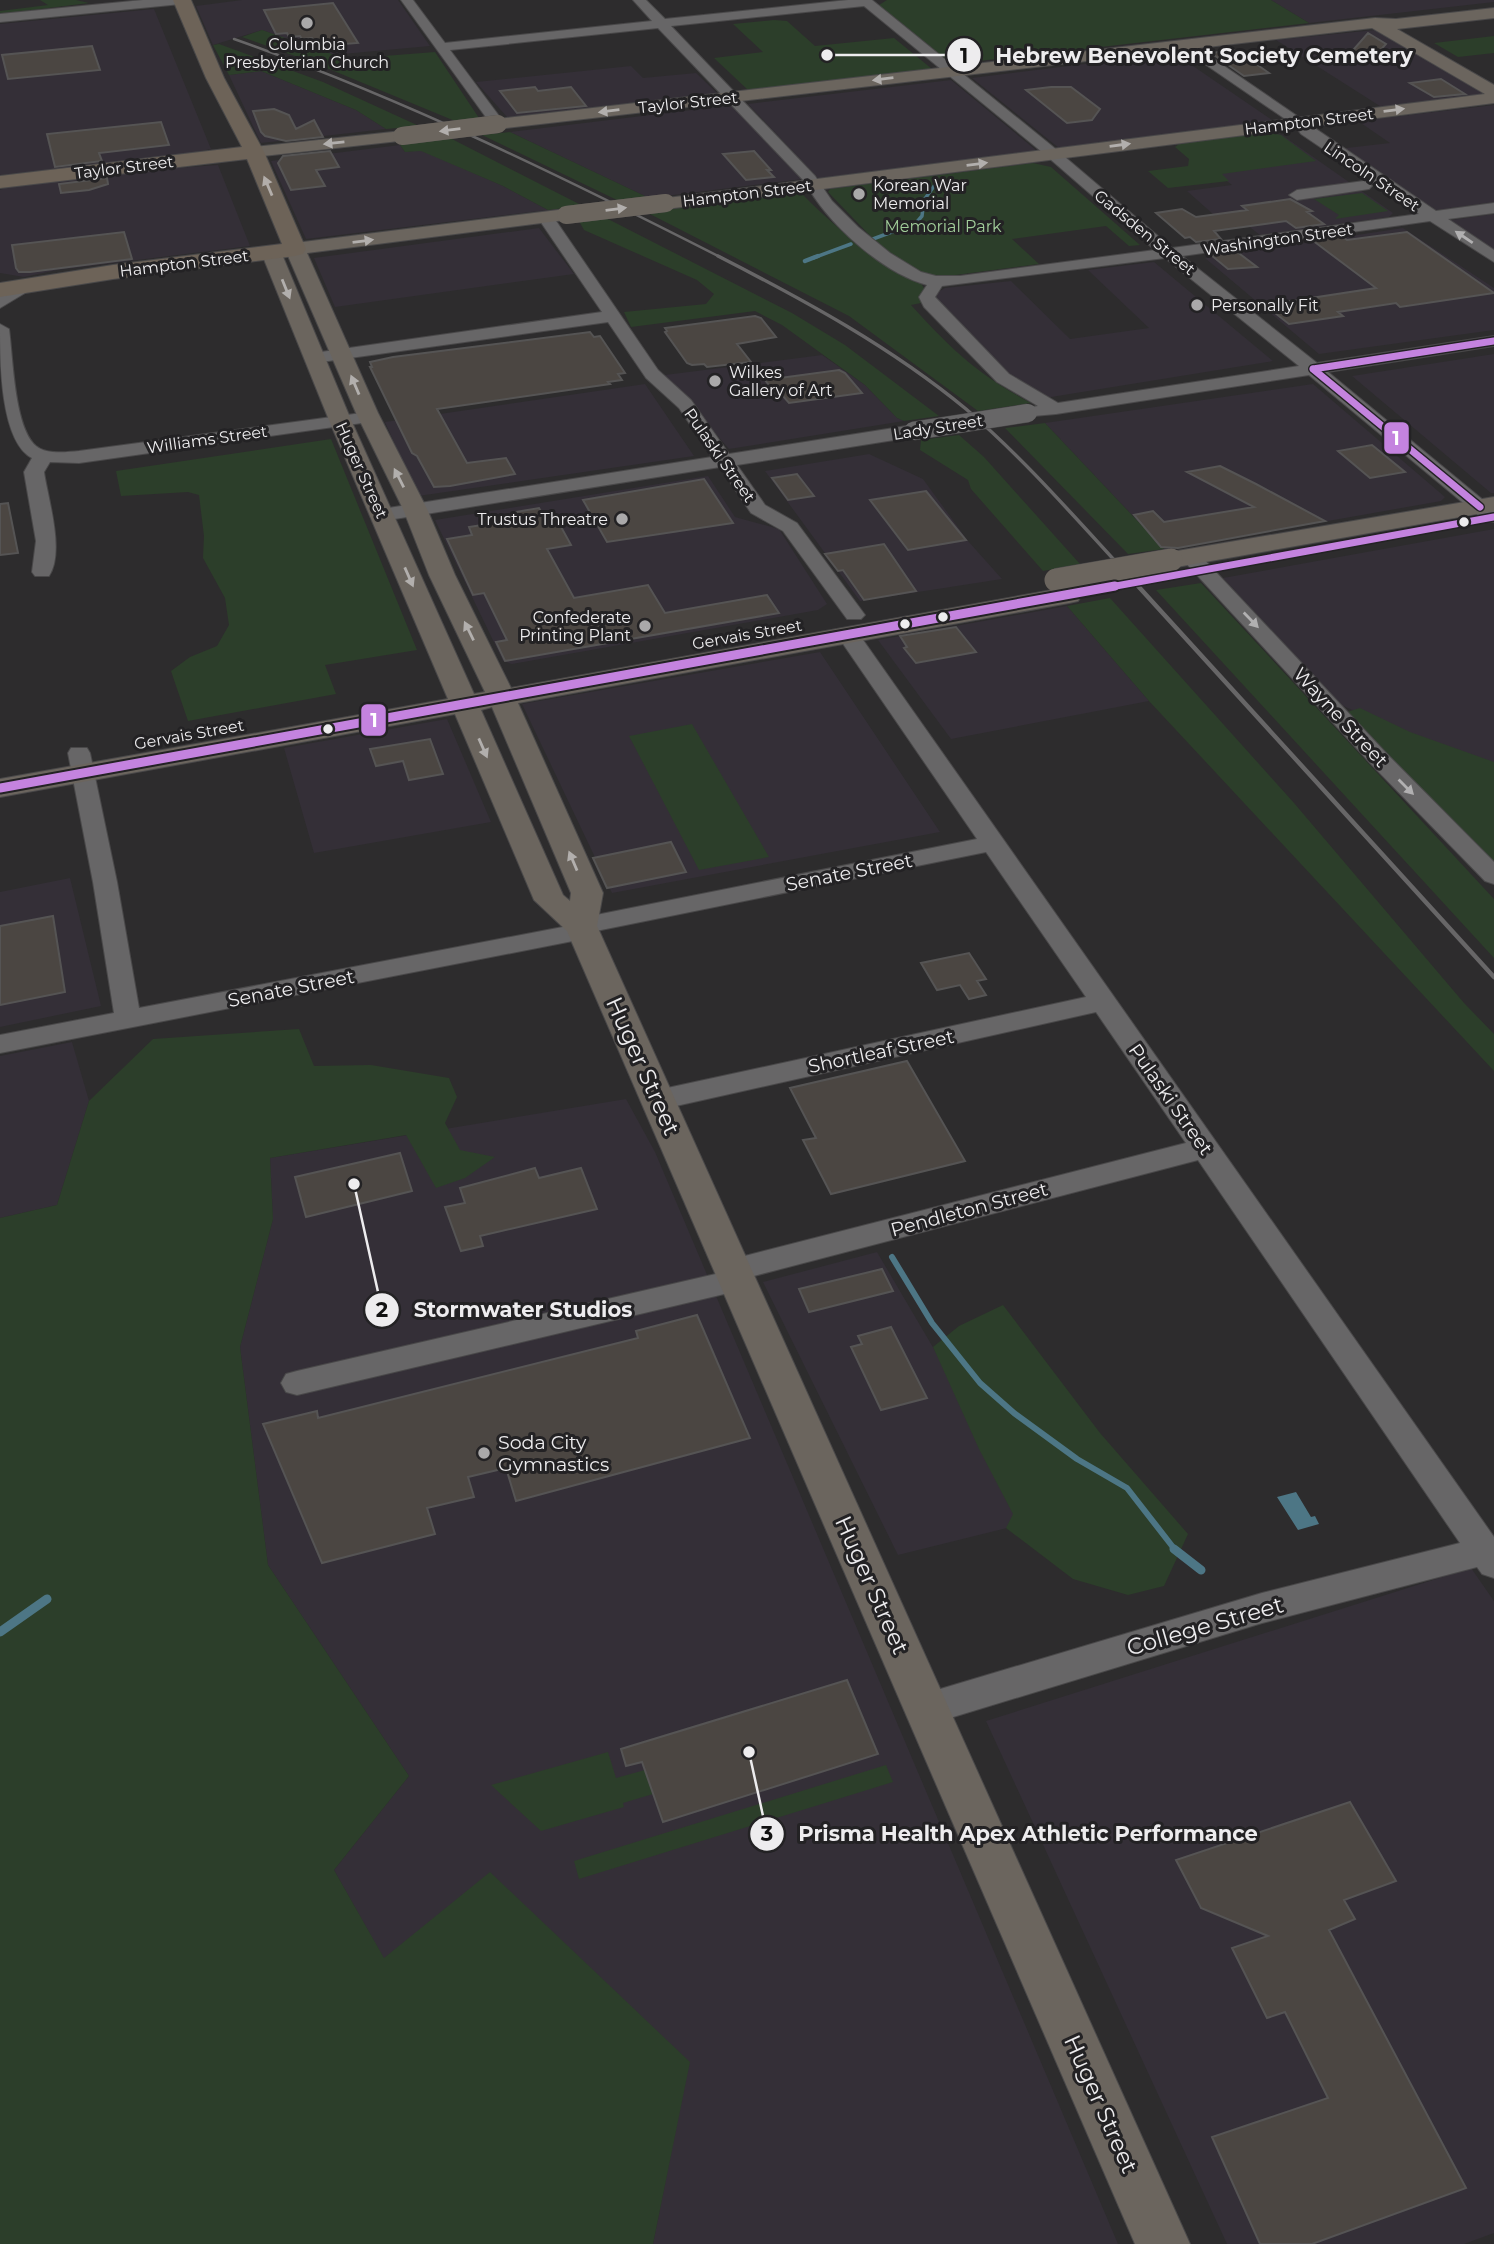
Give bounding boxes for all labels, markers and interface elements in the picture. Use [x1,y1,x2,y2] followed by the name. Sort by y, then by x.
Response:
[299,15,315,31] marker: Columbia Presbyterian Church
[946,34,1427,76] callout: Hebrew Benevolent Society Cemetery
[225,35,389,72] place label: Columbia Presbyterian Church
[960,43,968,68] text: 1
[995,43,1413,68] text: Hebrew Benevolent Society Cemetery
[872,74,894,85] one-way arrow
[637,88,739,117] street label: Taylor Street
[1243,104,1375,139] street label: Hampton Street
[1383,105,1405,116] one-way arrow
[598,106,620,117] one-way arrow
[439,125,461,136] one-way arrow
[1320,137,1424,216] street label: Lincoln Street
[323,138,345,149] one-way arrow
[1109,139,1131,150] one-way arrow
[73,152,175,183] street label: Taylor Street
[966,158,988,169] one-way arrow
[263,175,274,196] one-way arrow
[681,176,813,211] street label: Hampton Street
[873,176,967,213] place label: Korean War Memorial
[851,186,867,202] marker: Korean War Memorial
[1090,186,1199,279] street label: Gadsden Street
[605,204,627,215] one-way arrow
[884,217,1002,236] park label: Memorial Park
[1202,220,1354,259] street label: Washington Street
[1454,231,1473,244] one-way arrow
[352,235,374,246] one-way arrow
[118,246,250,281] street label: Hampton Street
[280,278,291,299] one-way arrow
[1211,296,1319,315] place label: Personally Fit
[1189,297,1205,313] marker: Personally Fit
[729,363,833,400] place label: Wilkes Gallery of Art
[707,373,723,389] marker: Wilkes Gallery of Art
[349,375,360,396] one-way arrow
[680,405,759,506] street label: Pulaski Street
[892,411,985,444] street label: Lady Street
[332,419,391,522] street label: Huger Street
[1383,421,1410,455] line badge: 1
[146,422,269,457] street label: Williams Street
[1392,427,1400,450] text: 1
[394,468,405,488] one-way arrow
[477,510,608,529] place label: Trustus Threatre
[614,511,630,527] marker: Trustus Threatre
[1457,515,1471,529] unlabelled marker
[403,567,415,587] one-way arrow
[519,608,631,645] place label: Confederate Printing Plant
[936,610,950,624] unlabelled marker
[1243,611,1259,628] one-way arrow
[691,615,804,654] street label: Gervais Street
[898,617,912,631] unlabelled marker
[637,618,653,634] marker: Confederate Printing Plant
[464,621,475,641] one-way arrow
[1289,663,1393,772] street label: Wayne Street
[360,703,387,737] line badge: 1
[370,709,378,732] text: 1
[133,715,246,754] street label: Gervais Street
[321,722,335,736] unlabelled marker
[478,738,489,759] one-way arrow
[1398,778,1415,795] one-way arrow
[784,849,915,896] street label: Senate Street
[567,851,579,871] one-way arrow
[226,965,357,1012] street label: Senate Street
[600,992,686,1140] street label: Huger Street
[806,1025,956,1078] street label: Shortleaf Street
[1124,1039,1218,1160] street label: Pulaski Street
[888,1177,1050,1242] street label: Pendleton Street
[365,1289,646,1331] callout: Stormwater Studios
[376,1297,388,1322] text: 2
[414,1297,632,1322] text: Stormwater Studios
[498,1431,609,1476] place label: Soda City Gymnastics
[476,1445,492,1461] marker: Soda City Gymnastics
[829,1511,915,1659] street label: Huger Street
[1123,1590,1287,1662] street label: College Street
[749,1813,1272,1855] callout: Prisma Health Apex Athletic Performance
[760,1821,773,1846] text: 3
[798,1821,1258,1846] text: Prisma Health Apex Athletic Performance
[1058,2030,1144,2178] street label: Huger Street

